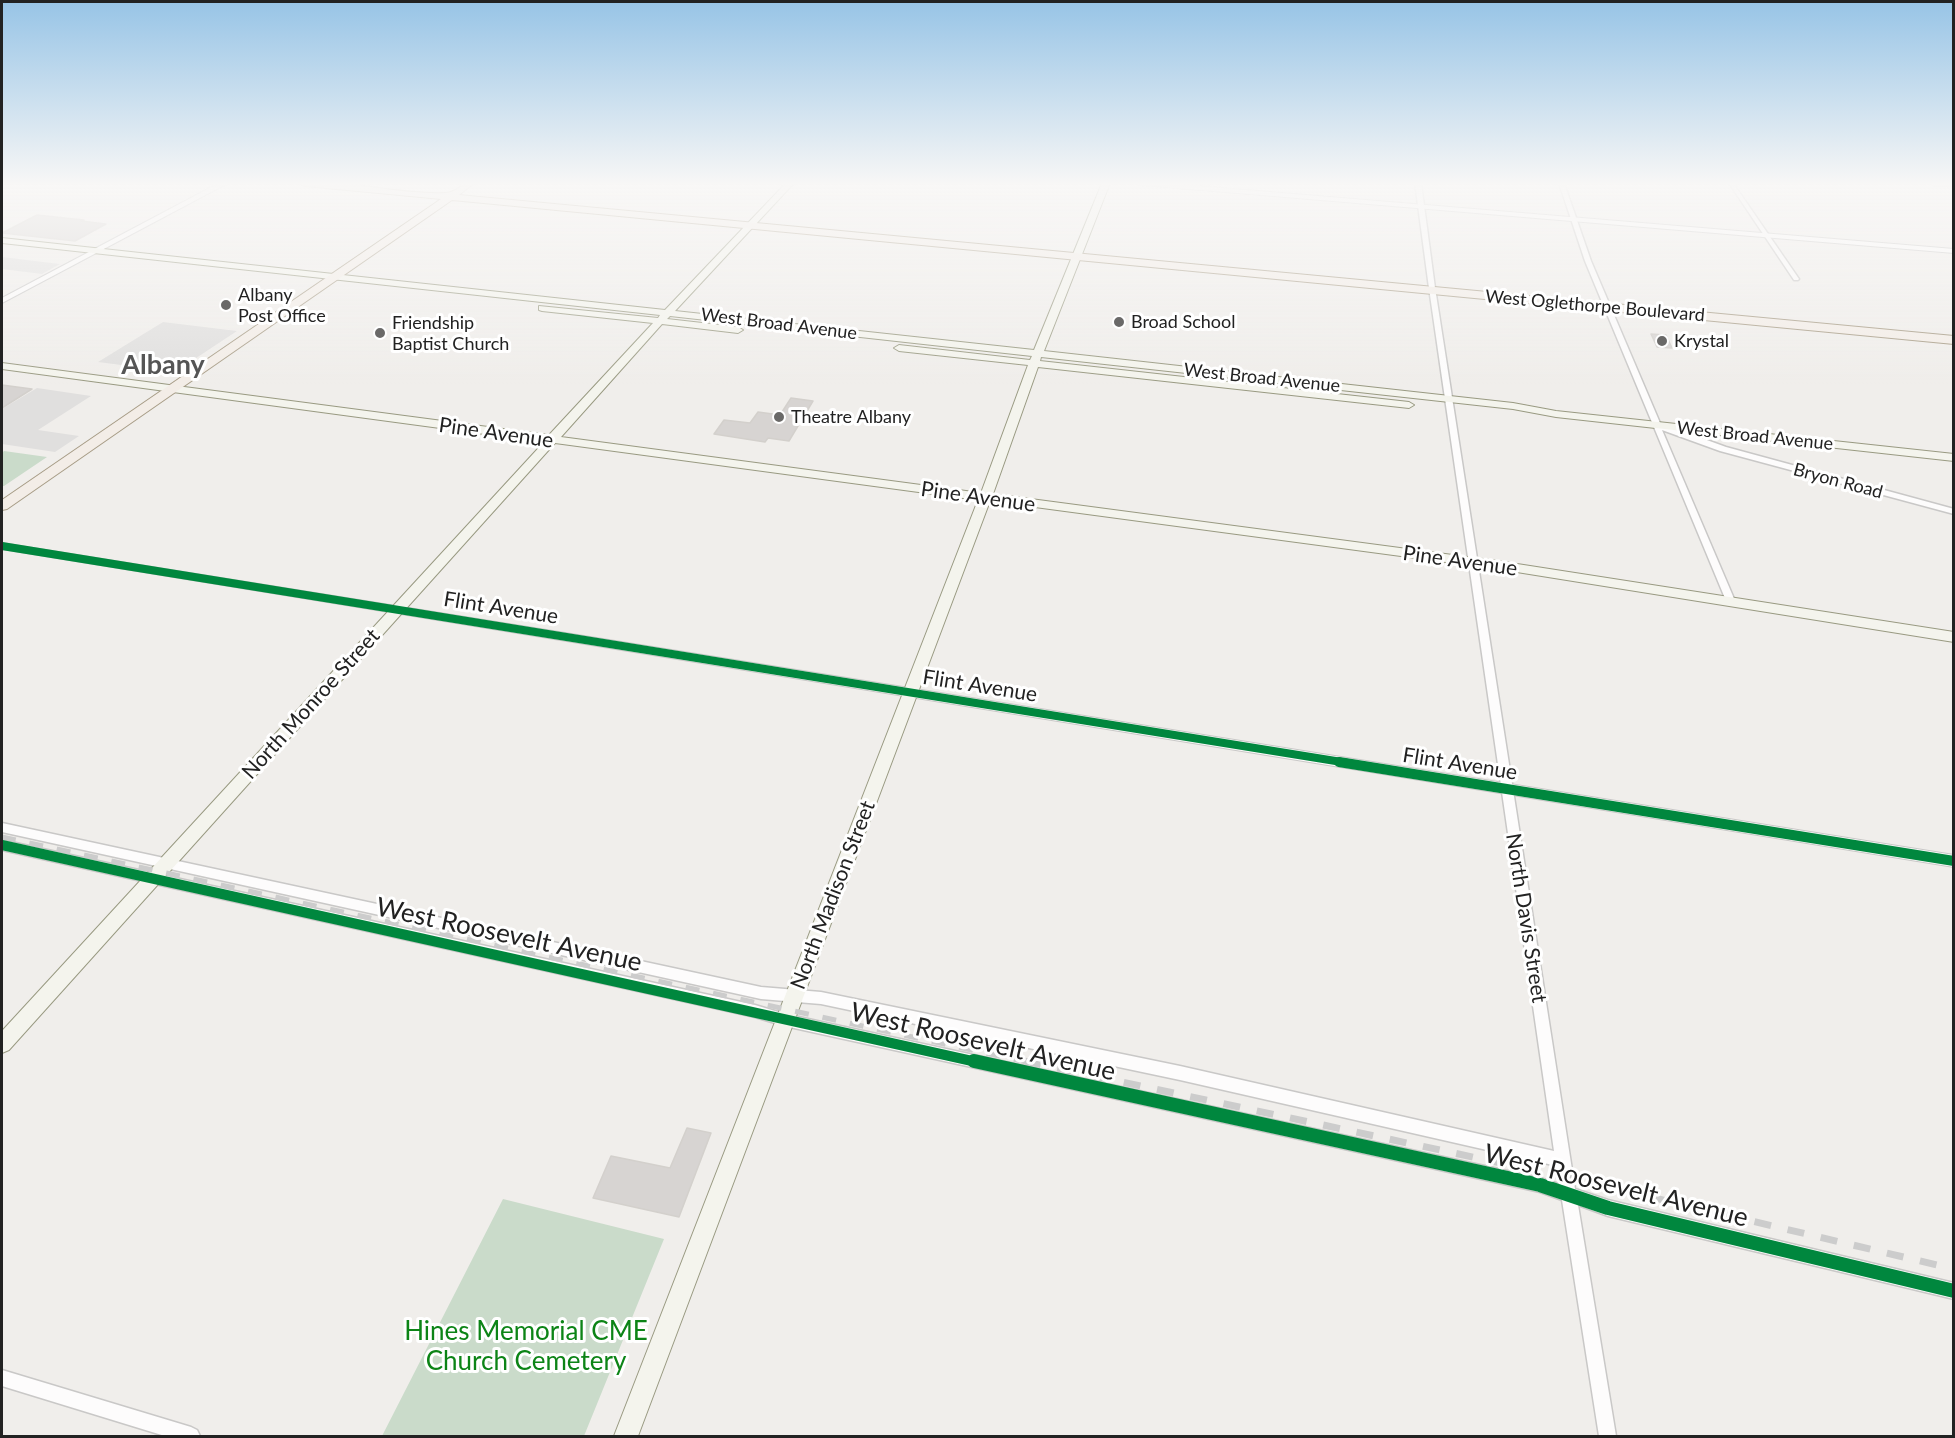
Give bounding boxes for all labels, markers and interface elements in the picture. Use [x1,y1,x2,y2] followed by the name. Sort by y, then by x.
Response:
[238,284,326,326] place label: Albany Post Office
[1484,286,1706,326] street label: West Oglethorpe Boulevard
[219,298,233,312] marker: Albany Post Office
[700,304,858,344] street label: West Broad Avenue
[1131,311,1235,333] place label: Broad School
[392,312,509,354] place label: Friendship Baptist Church
[1112,315,1126,329] marker: Broad School
[373,326,387,340] marker: Friendship Baptist Church
[1674,330,1729,352] place label: Krystal
[1655,334,1669,348] marker: Krystal
[121,349,205,381] district label: Albany
[1183,359,1341,397] street label: West Broad Avenue
[791,406,911,428] place label: Theatre Albany
[772,410,786,424] marker: Theatre Albany
[437,412,555,454] street label: Pine Avenue
[1676,417,1834,455] street label: West Broad Avenue
[1791,459,1885,503] street label: Bryon Road
[919,476,1037,518] street label: Pine Avenue
[1401,540,1519,582] street label: Pine Avenue
[442,587,560,629] street label: Flint Avenue
[237,624,385,784] street label: North Monroe Street
[921,665,1039,707] street label: Flint Avenue
[1401,743,1519,785] street label: Flint Avenue
[785,797,881,993] street label: North Madison Street
[1500,831,1552,1005] street label: North Davis Street
[373,892,645,978] street label: West Roosevelt Avenue
[847,996,1119,1088] street label: West Roosevelt Avenue
[1481,1138,1751,1234] street label: West Roosevelt Avenue
[404,1316,648,1378] park label: Hines Memorial CME Church Cemetery

